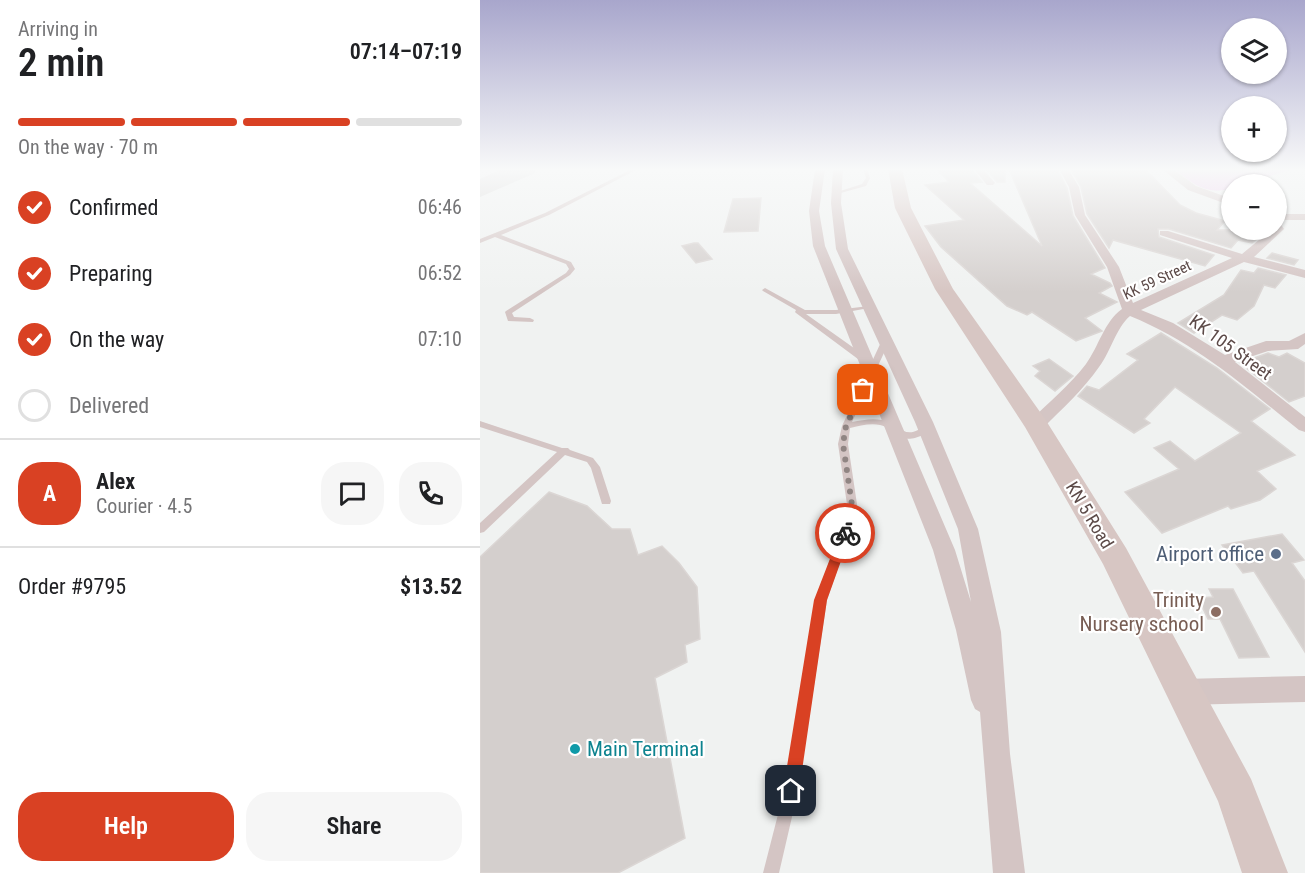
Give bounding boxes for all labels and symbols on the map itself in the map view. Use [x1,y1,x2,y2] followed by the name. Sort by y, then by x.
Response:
[1120,256,1194,304] street label: KK 59 Street
[1186,310,1276,384] street label: KK 105 Street
[837,364,888,415] pin
[1062,478,1118,552] street label: KN 5 Road
[815,503,875,563] courier
[1156,542,1264,566] place label: Airport office
[1269,547,1283,561] marker: Airport office
[1080,588,1204,636] place label: Trinity Nursery school
[1209,605,1223,619] marker: Trinity Nursery school
[587,737,704,761] place label: Main Terminal
[568,742,582,756] marker: Main Terminal
[765,765,816,816] pin

